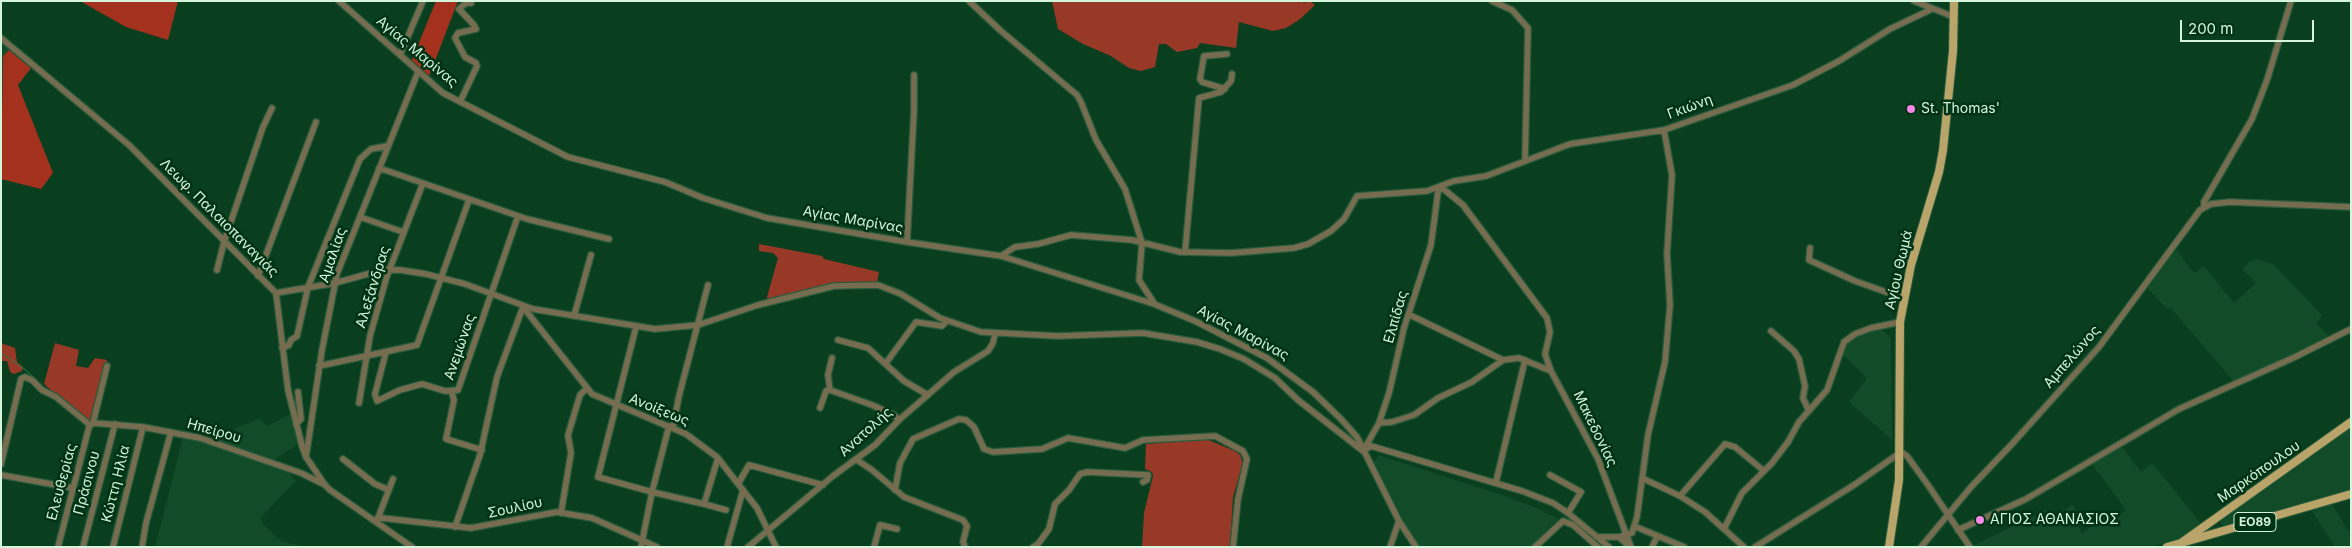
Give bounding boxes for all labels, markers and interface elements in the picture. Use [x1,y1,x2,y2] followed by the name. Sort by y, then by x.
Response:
[2182,10,2316,42] scale bar
[373,13,461,91] street label: Αγίας Μαρίνας
[2188,19,2233,38] text: 200 m
[1665,91,1715,123] street label: Γκιώνη
[1921,101,2000,117] place label: St. Thomas'
[1905,103,1917,115] marker: St. Thomas'
[156,155,282,281] street label: Λεωφ. Παλαιοπαναγιάς
[802,203,904,237] street label: Αγίας Μαρίνας
[316,225,350,285] street label: Αμαλίας
[1882,229,1916,311] street label: Αγίου Θωμά
[353,244,393,330] street label: Αλεξάνδρας
[1380,289,1412,345] street label: Ελπίδας
[1194,302,1292,364] street label: Αγίας Μαρίνας
[441,312,479,382] street label: Ανεμώνας
[2040,322,2104,392] street label: Αμπελώνος
[1569,388,1621,470] street label: Μακεδονίας
[626,390,692,430] street label: Ανοίξεως
[836,404,896,460] street label: Ανατολής
[185,415,243,447] street label: Ηπείρου
[2215,437,2303,507] street label: Μαρκόπουλου
[44,442,80,522] street label: Ελευθερίας
[98,444,134,524] street label: Κώττη Ηλία
[70,449,104,517] street label: Πράσινου
[486,494,544,522] street label: Σουλίου
[1990,512,2119,528] place label: ΑΓΙΟΣ ΑΘΑΝΑΣΙΟΣ
[2234,512,2276,532] road number: ΕΟ89
[1974,514,1986,526] marker: ΑΓΙΟΣ ΑΘΑΝΑΣΙΟΣ

